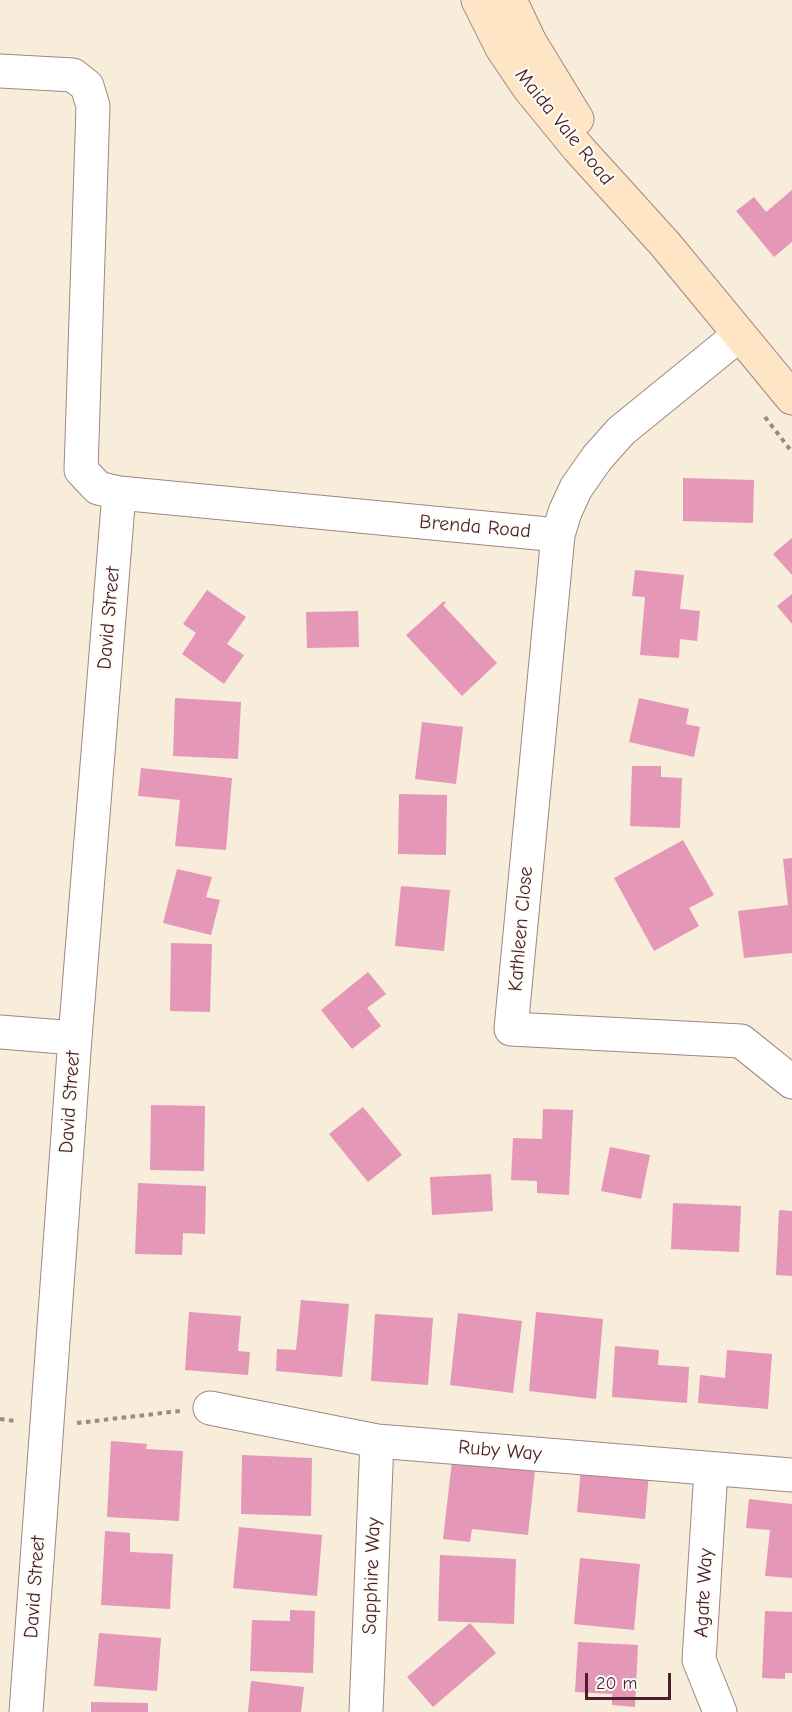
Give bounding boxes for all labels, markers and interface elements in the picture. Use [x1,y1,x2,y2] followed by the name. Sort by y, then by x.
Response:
[510,64,618,190] street label: Maida Vale Road
[418,510,532,544] street label: Brenda Road
[93,566,125,670] street label: David Street
[504,865,538,993] street label: Kathleen Close
[54,1050,86,1154] street label: David Street
[457,1435,543,1467] street label: Ruby Way
[358,1517,386,1635] street label: Sapphire Way
[19,1535,51,1639] street label: David Street
[690,1548,718,1638] street label: Agate Way
[588,1661,674,1699] scale bar
[596,1673,637,1694] text: 20 m

